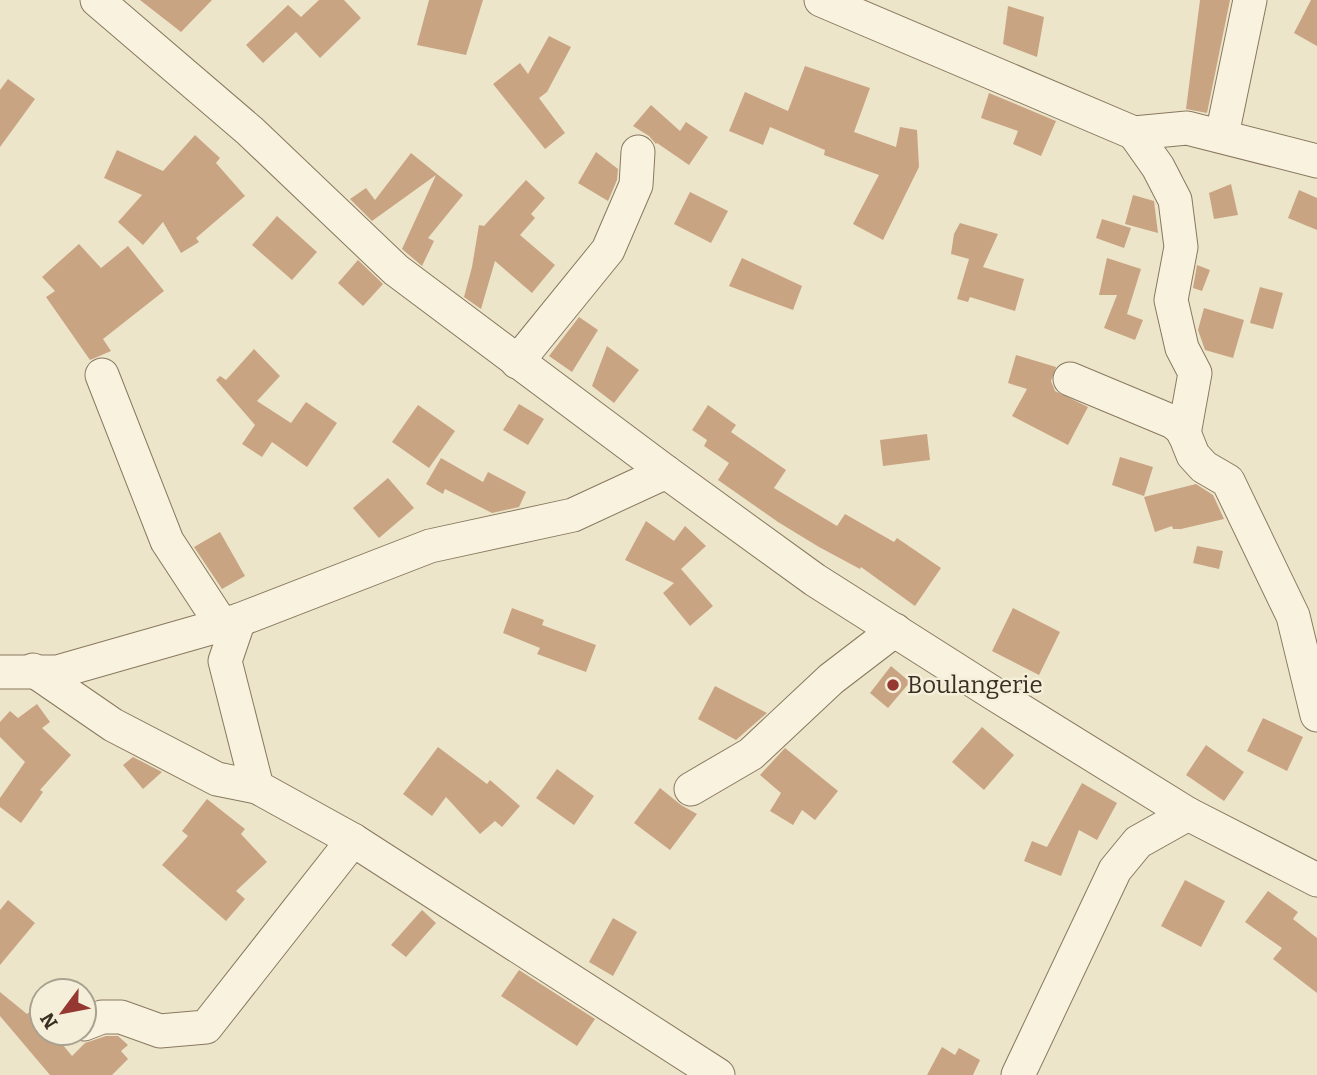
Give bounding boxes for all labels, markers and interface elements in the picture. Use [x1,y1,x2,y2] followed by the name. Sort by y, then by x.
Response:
[907,671,1043,699] place label: Boulangerie
[885,677,901,693] marker: Boulangerie
[28,977,98,1047] north arrow
[35,1008,63,1033] text: N

